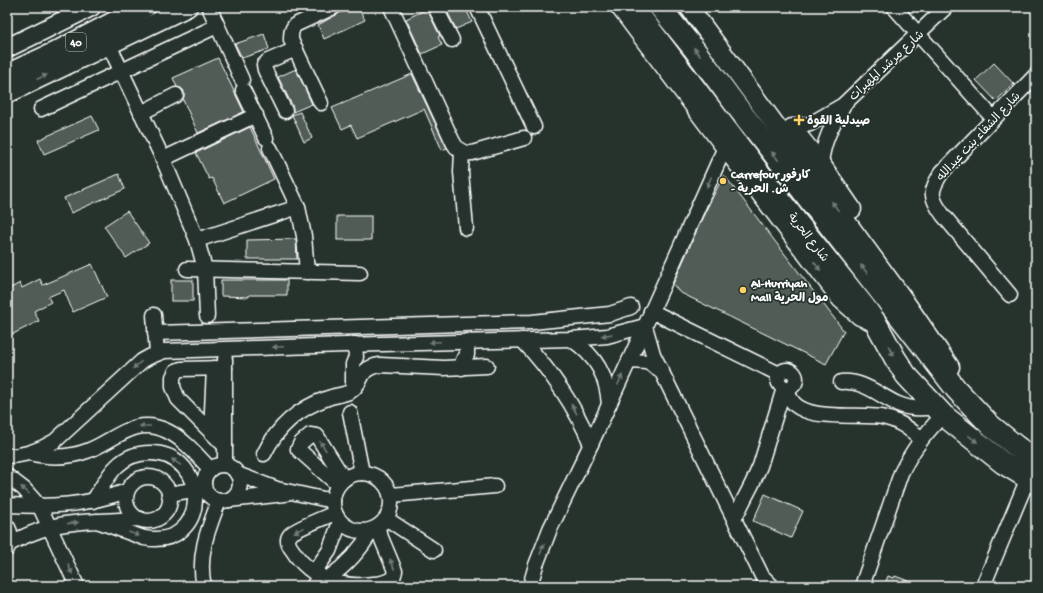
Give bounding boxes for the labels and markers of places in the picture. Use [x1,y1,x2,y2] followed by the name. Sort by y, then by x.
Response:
[807,114,870,129] place label: صيدلية القوة
[794,115,804,125] marker: صيدلية القوة
[730,168,811,197] place label: Carrefour كارفور - ش. الحرية
[718,176,728,186] marker: Carrefour كارفور - ش. الحرية
[750,278,829,306] place label: ِAl-Hurriyah Mall مول الحرية
[738,285,748,295] marker: ِAl-Hurriyah Mall مول الحرية

